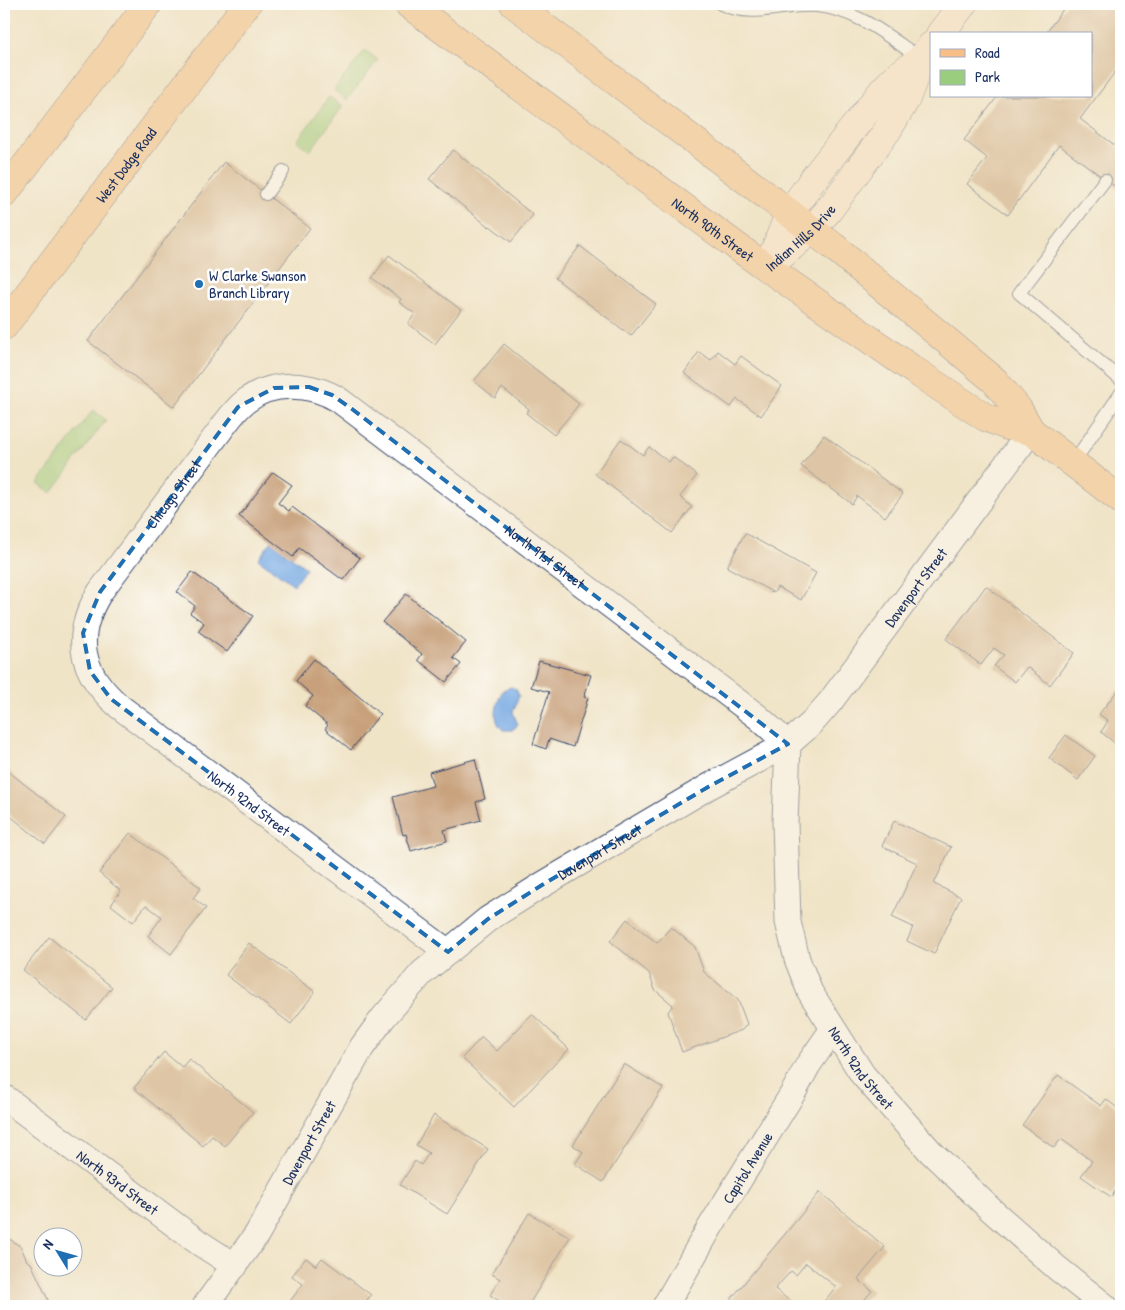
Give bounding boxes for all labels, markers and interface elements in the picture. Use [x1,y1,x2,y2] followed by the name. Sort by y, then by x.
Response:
[930,32,1092,98] legend
[975,42,1000,63] text: Road
[975,66,1000,87] text: Park
[90,123,161,207] street label: West Dodge Road
[668,192,759,267] street label: North 90th Street
[760,200,840,276] street label: Indian Hills Drive
[209,265,307,303] place label: W Clarke Swanson Branch Library
[193,278,205,290] marker: W Clarke Swanson Branch Library
[140,455,206,533] street label: Chicago Street
[501,519,590,594] street label: North 91st Street
[879,542,952,631] street label: Davenport Street
[203,765,295,841] street label: North 92nd Street
[553,818,645,884] street label: Davenport Street
[824,1022,899,1114] street label: North 92nd Street
[276,1096,341,1188] street label: Davenport Street
[717,1128,777,1207] street label: Capitol Avenue
[73,1145,164,1220] street label: North 93rd Street
[32,1228,82,1278] north arrow
[37,1235,57,1253] text: N

